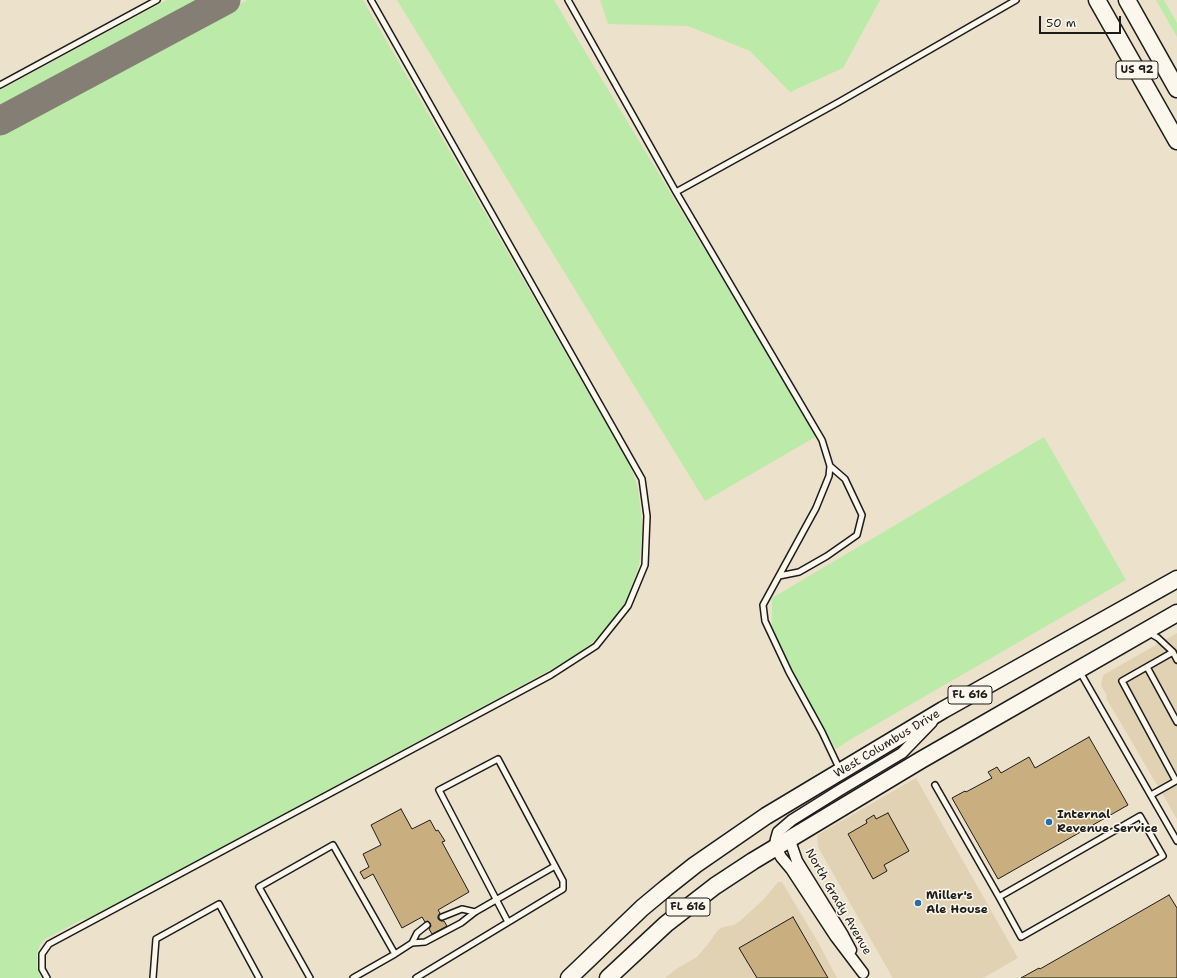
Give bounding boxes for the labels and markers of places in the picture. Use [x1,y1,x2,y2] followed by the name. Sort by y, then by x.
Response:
[1057,808,1158,836] place label: Internal Revenue Service
[1044,817,1054,827] marker: Internal Revenue Service
[926,889,988,917] place label: Miller's Ale House
[913,898,923,908] marker: Miller's Ale House

